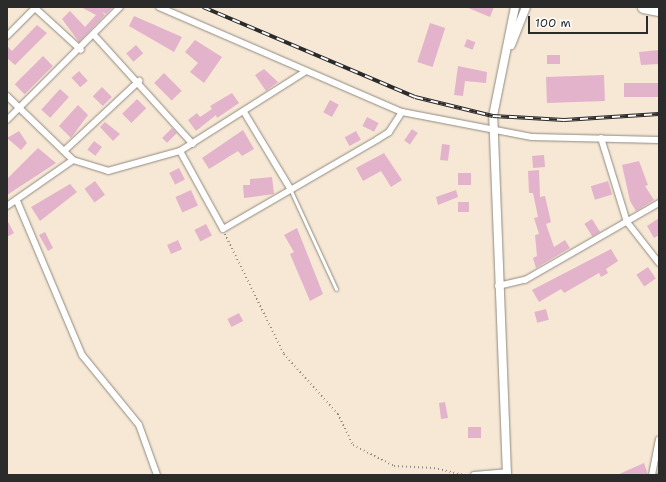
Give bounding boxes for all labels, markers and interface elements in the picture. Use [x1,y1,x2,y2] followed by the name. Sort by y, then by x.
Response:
[530,8,650,34] scale bar
[535,15,571,31] text: 100 m

